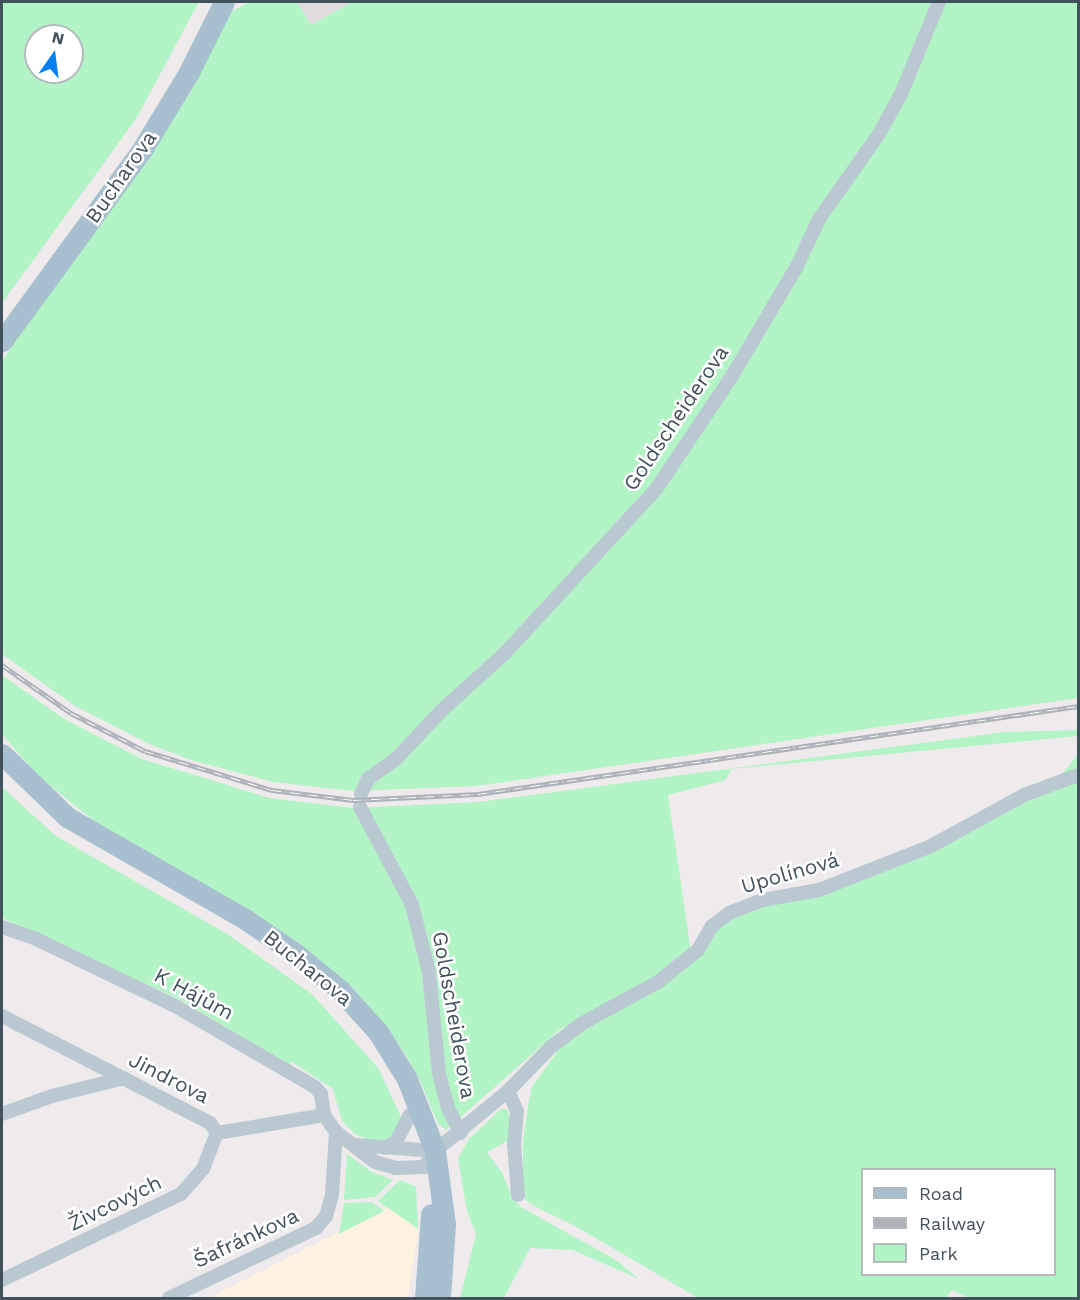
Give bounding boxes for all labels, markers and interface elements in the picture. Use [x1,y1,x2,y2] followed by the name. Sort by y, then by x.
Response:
[24,24,84,84] north arrow
[50,27,66,49] text: N
[80,126,162,228] street label: Bucharova
[618,341,734,495] street label: Goldscheiderova
[738,847,842,899] street label: Upolínová
[259,925,357,1011] street label: Bucharova
[427,929,481,1101] street label: Goldscheiderova
[150,963,238,1025] street label: K Hájům
[125,1047,213,1109] street label: Jindrova
[861,1168,1056,1276] legend
[64,1170,166,1236] street label: Živcových
[919,1183,963,1204] text: Road
[189,1203,303,1273] street label: Šafránkova
[919,1213,985,1234] text: Railway
[919,1243,958,1264] text: Park

